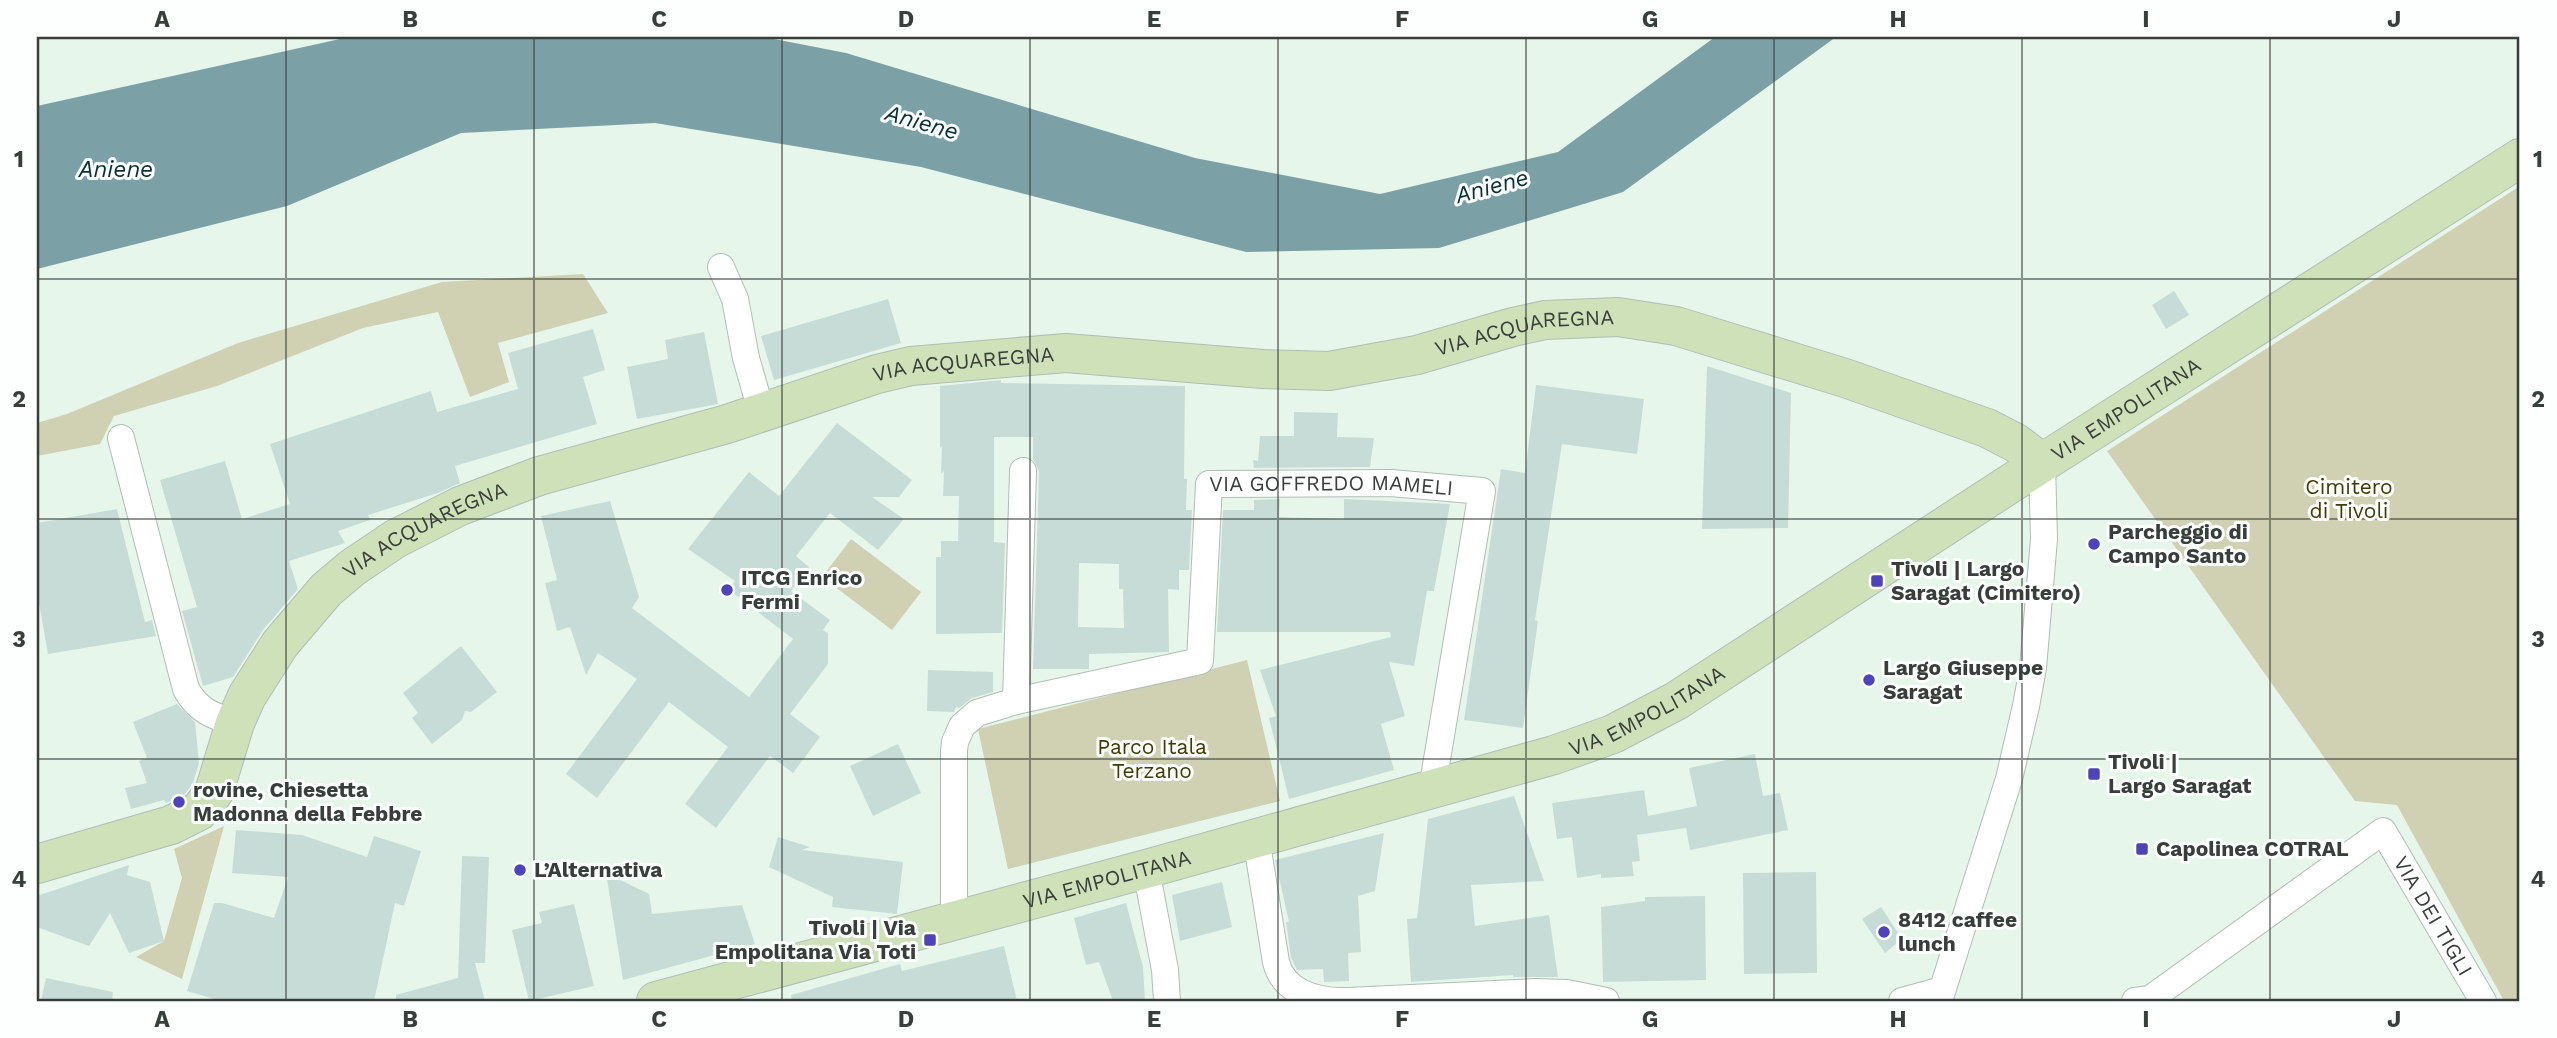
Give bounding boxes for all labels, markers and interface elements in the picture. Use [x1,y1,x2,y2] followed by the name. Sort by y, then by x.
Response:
[154,6,170,33] text: A
[402,6,418,33] text: B
[651,6,667,33] text: C
[898,6,914,33] text: D
[1147,6,1161,33] text: E
[1395,6,1409,33] text: F
[1642,6,1658,33] text: G
[1889,6,1907,33] text: H
[2142,6,2150,33] text: I
[2387,6,2401,33] text: J
[881,99,961,146] water label: Aniene
[14,146,24,173] text: 1
[2533,146,2543,173] text: 1
[78,156,153,183] water label: Aniene
[1452,164,1532,209] water label: Aniene
[1432,304,1615,361] street label: VIA ACQUAREGNA
[870,341,1055,387] street label: VIA ACQUAREGNA
[2046,352,2205,466] street label: VIA EMPOLITANA
[12,386,26,413] text: 2
[2531,386,2545,413] text: 2
[1209,470,1454,500] street label: VIA GOFFREDO MAMELI
[2305,474,2393,523] park label: Cimitero di Tivoli
[337,476,510,583] street label: VIA ACQUAREGNA
[2108,519,2248,568] place label: Parcheggio di Campo Santo
[2086,536,2102,552] marker: Parcheggio di Campo Santo
[1891,556,2081,605] place label: Tivoli | Largo Saragat (Cimitero)
[741,565,862,614] place label: ITCG Enrico Fermi
[1869,573,1885,589] marker: Tivoli | Largo Saragat (Cimitero)
[719,582,735,598] marker: ITCG Enrico Fermi
[12,626,26,653] text: 3
[2531,626,2545,653] text: 3
[1883,655,2043,704] place label: Largo Giuseppe Saragat
[1565,660,1729,761] street label: VIA EMPOLITANA
[1861,672,1877,688] marker: Largo Giuseppe Saragat
[1097,734,1207,783] park label: Parco Itala Terzano
[2108,749,2251,798] place label: Tivoli | Largo Saragat
[2086,766,2102,782] marker: Tivoli | Largo Saragat
[193,777,422,826] place label: rovine, Chiesetta Madonna della Febbre
[171,794,187,810] marker: rovine, Chiesetta Madonna della Febbre
[2156,836,2349,861] place label: Capolinea COTRAL
[2134,841,2150,857] marker: Capolinea COTRAL
[1020,844,1194,914] street label: VIA EMPOLITANA
[2389,852,2478,980] street label: VIA DEI TIGLI
[534,857,663,882] place label: L’Alternativa
[512,862,528,878] marker: L’Alternativa
[12,866,27,893] text: 4
[2531,866,2546,893] text: 4
[1898,907,2017,956] place label: 8412 caffee lunch
[715,915,917,964] place label: Tivoli | Via Empolitana Via Toti
[1876,924,1892,940] marker: 8412 caffee lunch
[922,932,938,948] marker: Tivoli | Via Empolitana Via Toti
[154,1006,170,1033] text: A
[402,1006,418,1033] text: B
[651,1006,667,1033] text: C
[898,1006,914,1033] text: D
[1147,1006,1161,1033] text: E
[1395,1006,1409,1033] text: F
[1642,1006,1658,1033] text: G
[1889,1006,1907,1033] text: H
[2142,1006,2150,1033] text: I
[2387,1006,2401,1033] text: J

